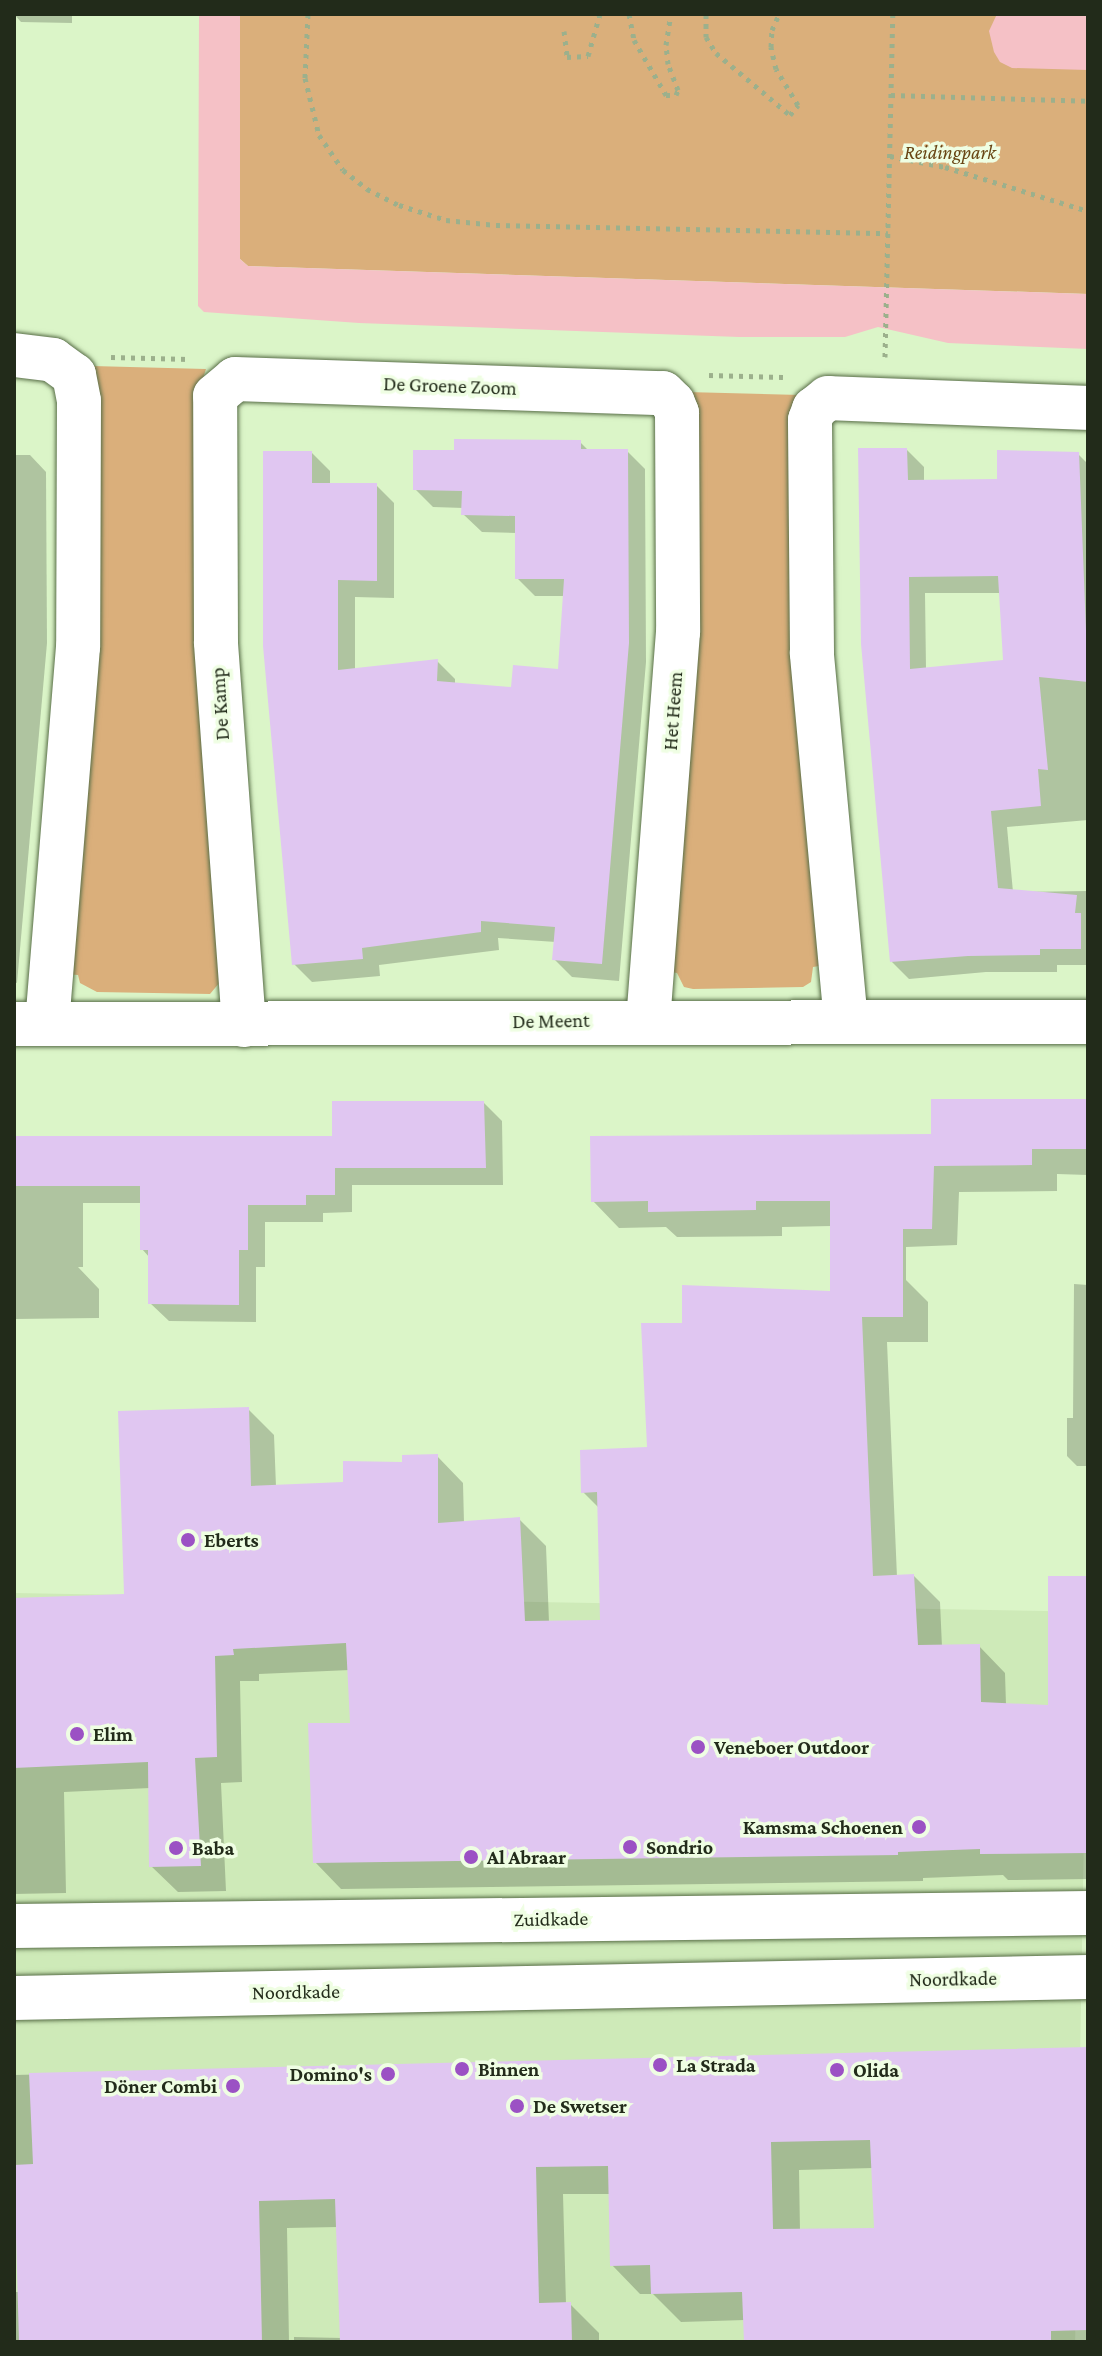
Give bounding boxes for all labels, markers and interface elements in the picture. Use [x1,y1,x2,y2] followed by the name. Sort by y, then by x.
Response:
[904,140,996,164] park label: Reidingpark
[383,372,517,400] street label: De Groene Zoom
[205,667,235,741] street label: De Kamp
[658,671,688,751] street label: Het Heem
[512,1008,590,1034] street label: De Meent
[204,1528,259,1552] place label: Eberts
[179,1531,197,1549] marker: Eberts
[93,1722,133,1746] place label: Elim
[68,1725,86,1743] marker: Elim
[714,1735,869,1759] place label: Veneboer Outdoor
[689,1738,707,1756] marker: Veneboer Outdoor
[743,1815,903,1839] place label: Kamsma Schoenen
[910,1818,928,1836] marker: Kamsma Schoenen
[646,1835,713,1859] place label: Sondrio
[192,1836,234,1860] place label: Baba
[621,1838,639,1856] marker: Sondrio
[167,1839,185,1857] marker: Baba
[487,1845,566,1869] place label: Al Abraar
[462,1848,480,1866] marker: Al Abraar
[513,1906,589,1932] street label: Zuidkade
[909,1966,997,1992] street label: Noordkade
[252,1979,340,2005] street label: Noordkade
[676,2053,756,2077] place label: La Strada
[651,2056,669,2074] marker: La Strada
[478,2057,539,2081] place label: Binnen
[853,2058,899,2082] place label: Olida
[453,2060,471,2078] marker: Binnen
[828,2061,846,2079] marker: Olida
[289,2062,372,2086] place label: Domino's
[379,2065,397,2083] marker: Domino's
[104,2074,217,2098] place label: Döner Combi
[224,2077,242,2095] marker: Döner Combi
[533,2094,627,2118] place label: De Swetser
[508,2097,526,2115] marker: De Swetser

